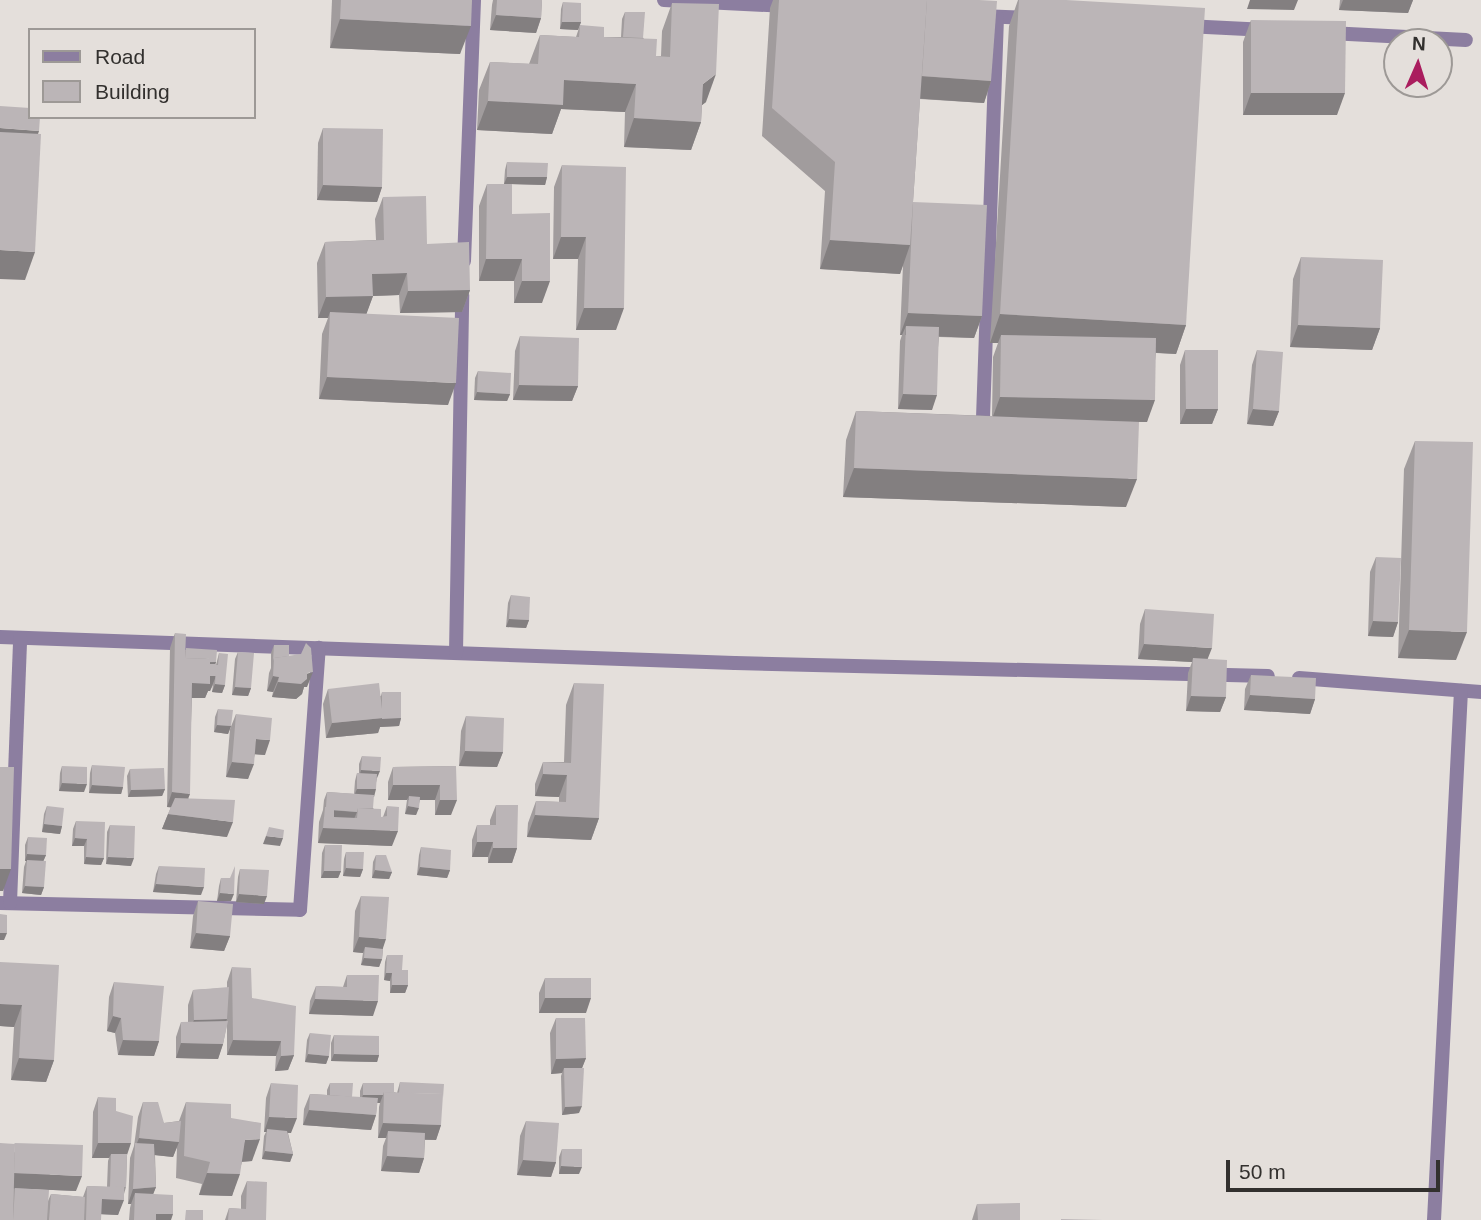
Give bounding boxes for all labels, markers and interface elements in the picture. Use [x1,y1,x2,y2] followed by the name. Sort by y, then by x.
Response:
[28,28,256,119] legend
[1383,28,1453,98] north arrow
[1412,33,1426,54] text: N
[95,45,145,68] text: Road
[95,80,170,103] text: Building
[1229,1146,1442,1190] scale bar
[1239,1160,1286,1183] text: 50 m

